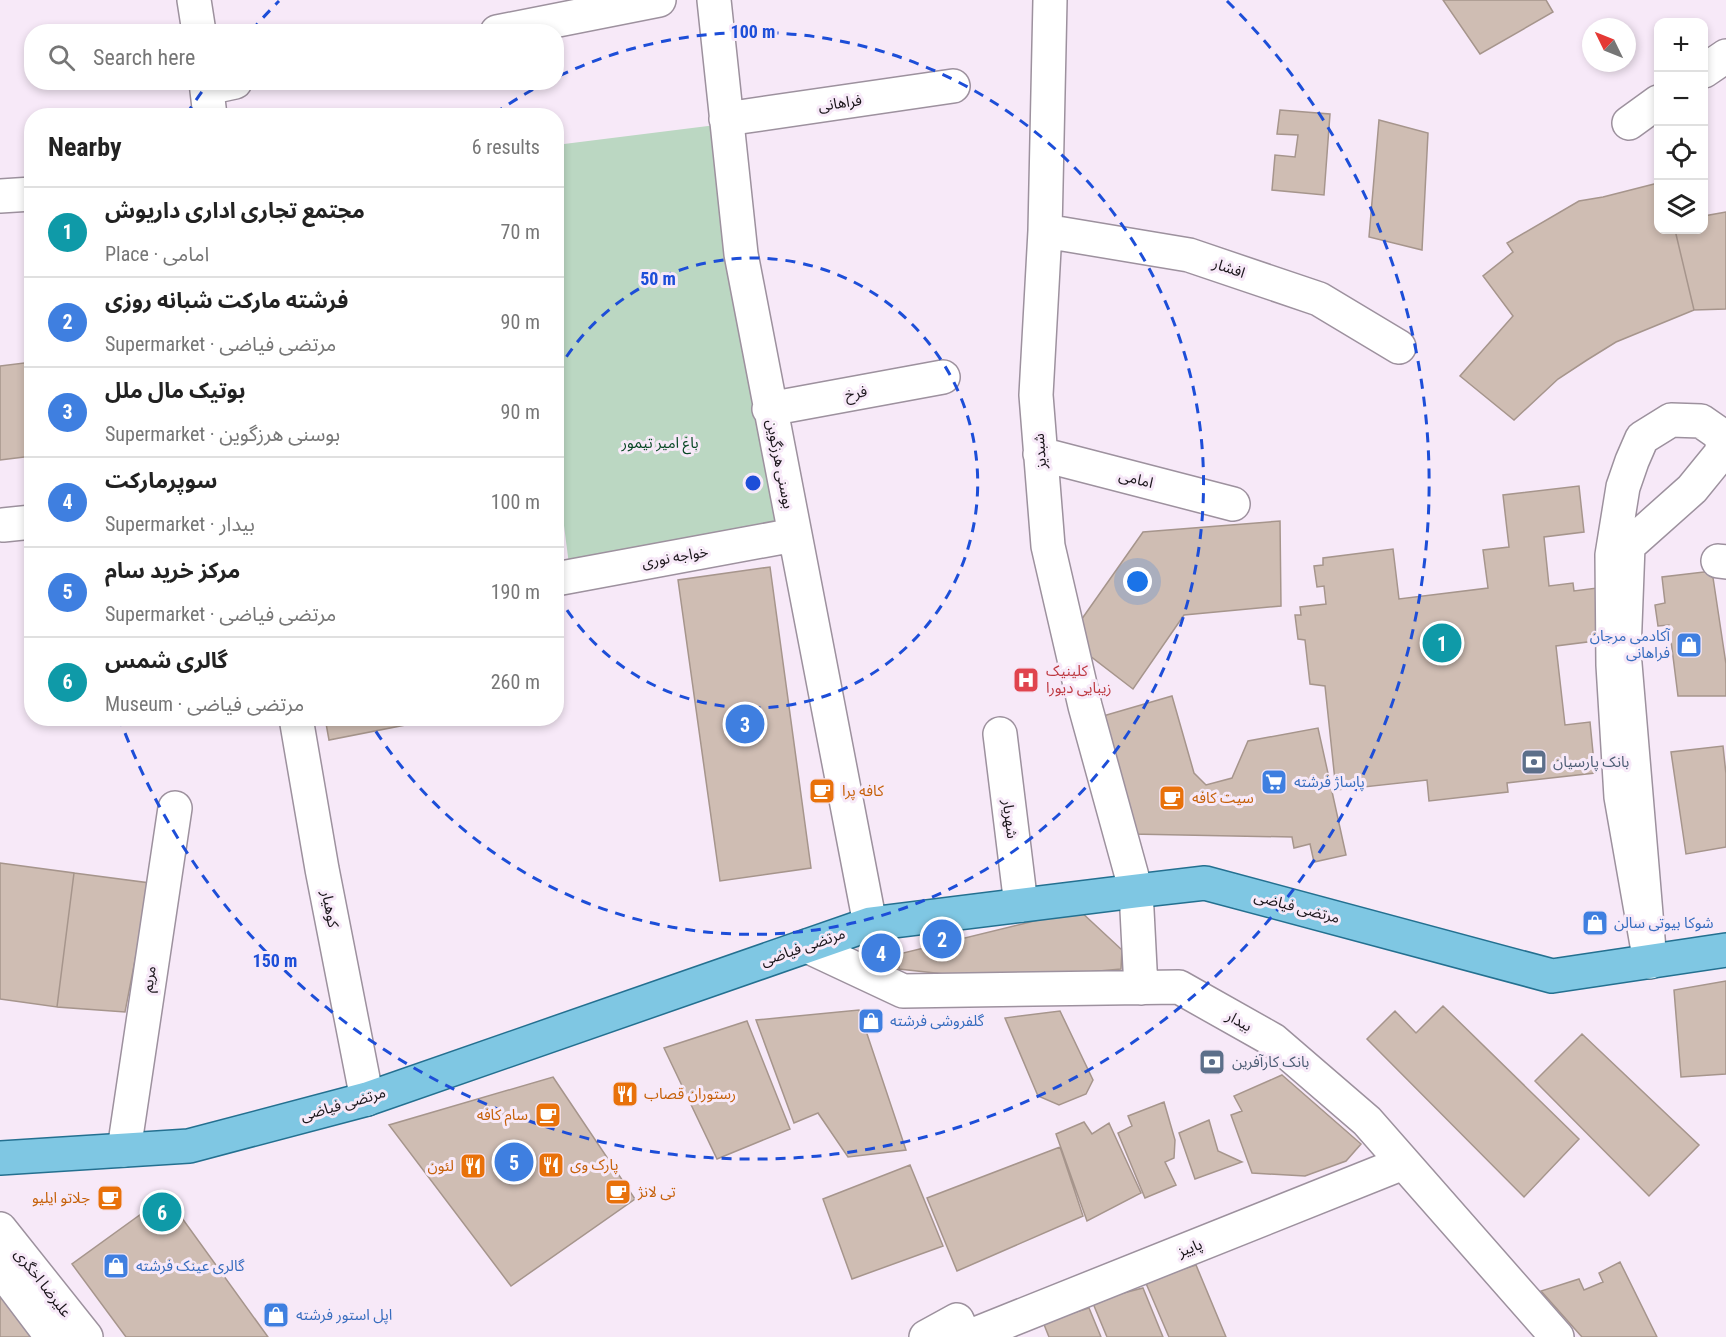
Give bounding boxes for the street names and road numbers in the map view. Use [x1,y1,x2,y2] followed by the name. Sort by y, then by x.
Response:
[817,91,863,115] street label: فراهانی
[1210,254,1247,282] street label: افشار
[843,382,869,407] street label: فرخ
[763,418,797,510] street label: بوسنی هرزگوین
[1030,433,1050,470] street label: شبدیز
[1117,466,1155,492] street label: امامی
[640,542,710,572] street label: خواجه نوری
[999,797,1021,840] street label: شهریار
[1252,887,1342,927] street label: مرتضی فیاضی
[317,888,343,930] street label: کوهیار
[759,924,847,970] street label: مرتضی فیاضی
[138,965,162,994] street label: مریم
[1222,1006,1255,1035] street label: بیدار
[298,1083,388,1125] street label: مرتضی فیاضی
[1174,1235,1205,1262] street label: پاییز
[11,1245,76,1321] street label: علیرضا اخگری

